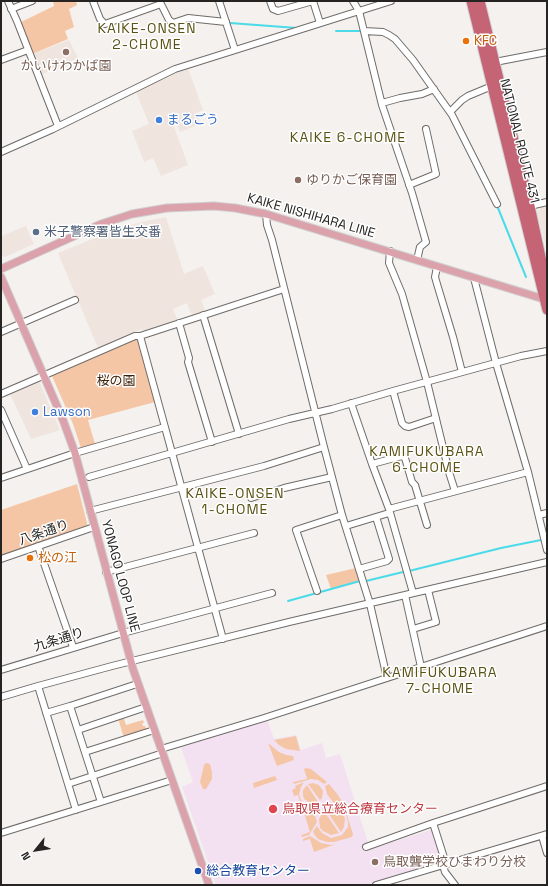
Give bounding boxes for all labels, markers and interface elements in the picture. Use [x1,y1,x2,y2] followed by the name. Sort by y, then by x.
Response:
[98,21,196,54] district label: KAIKE-ONSEN 2-CHOME
[474,33,497,49] place label: KFC
[461,36,471,46] marker: KFC
[61,47,71,57] marker: かいけわかば園
[21,58,111,74] place label: かいけわかば園
[496,77,542,205] street label: NATIONAL ROUTE 431
[167,112,219,128] place label: まるごう
[154,115,164,125] marker: まるごう
[290,130,406,146] district label: KAIKE 6-CHOME
[306,172,397,188] place label: ゆりかご保育園
[293,175,303,185] marker: ゆりかご保育園
[245,190,377,242] street label: KAIKE NISHIHARA LINE
[44,224,161,240] place label: 米子警察署皆生交番
[31,227,41,237] marker: 米子警察署皆生交番
[97,373,135,389] park label: 桜の園
[43,404,91,420] place label: Lawson
[30,407,40,417] marker: Lawson
[369,444,485,476] district label: KAMIFUKUBARA 6-CHOME
[186,486,284,518] district label: KAIKE-ONSEN 1-CHOME
[17,517,71,549] street label: 八条通り
[98,518,142,634] street label: YONAGO LOOP LINE
[38,550,77,566] place label: 松の江
[25,553,35,563] marker: 松の江
[32,625,86,655] street label: 九条通り
[382,665,498,698] district label: KAMIFUKUBARA 7-CHOME
[282,801,438,817] place label: 鳥取県立総合療育センター
[267,803,279,815] marker: 鳥取県立総合療育センター
[16,830,56,870] north arrow
[18,849,34,863] text: N
[383,854,526,870] place label: 鳥取聾学校ひまわり分校
[370,857,380,867] marker: 鳥取聾学校ひまわり分校
[206,863,310,879] place label: 総合教育センター
[193,866,203,876] marker: 総合教育センター

